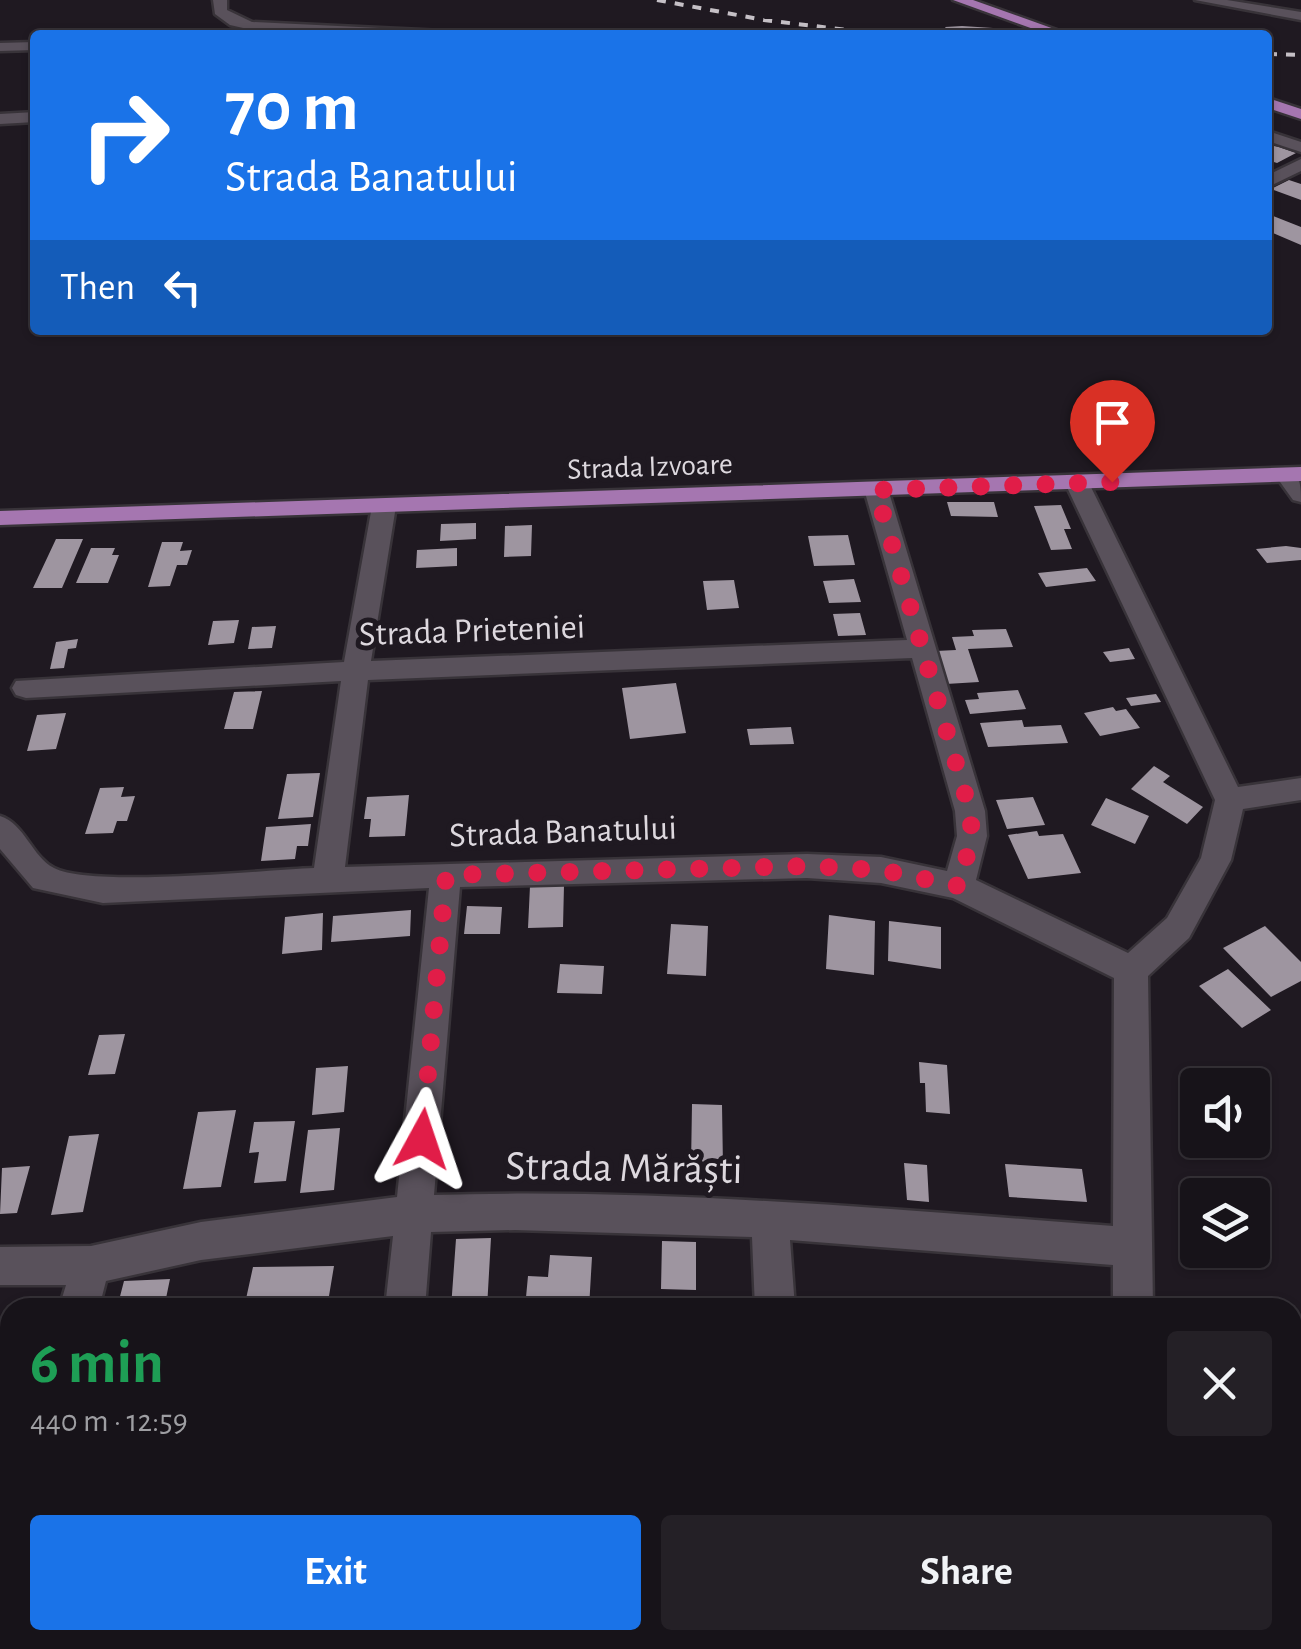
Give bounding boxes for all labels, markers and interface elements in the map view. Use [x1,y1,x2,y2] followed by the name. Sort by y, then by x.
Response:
[60,70,190,200] icon: right
[225,73,359,143] text: 70 m
[225,155,518,200] text: Strada Banatului
[155,260,210,315] icon: left
[60,269,135,307] text: Then
[1070,380,1155,483] pin
[1085,395,1140,450] icon: arrive
[567,449,733,485] street label: Strada Izvoare
[358,610,586,652] street label: Strada Prieteniei
[449,811,677,853] street label: Strada Banatului
[1180,1068,1270,1268] map controls
[1180,1068,1270,1158] button: sound
[370,1087,474,1191] position arrow
[505,1145,743,1194] street label: Strada Mărăști
[1180,1178,1270,1268] button: layers
[1167,1331,1272,1436] button: close
[30,1334,164,1394] text: 6 min
[30,1405,188,1437] text: 440 m · 12:59
[30,1515,641,1630] button: Exit
[661,1515,1272,1630] button: Share

